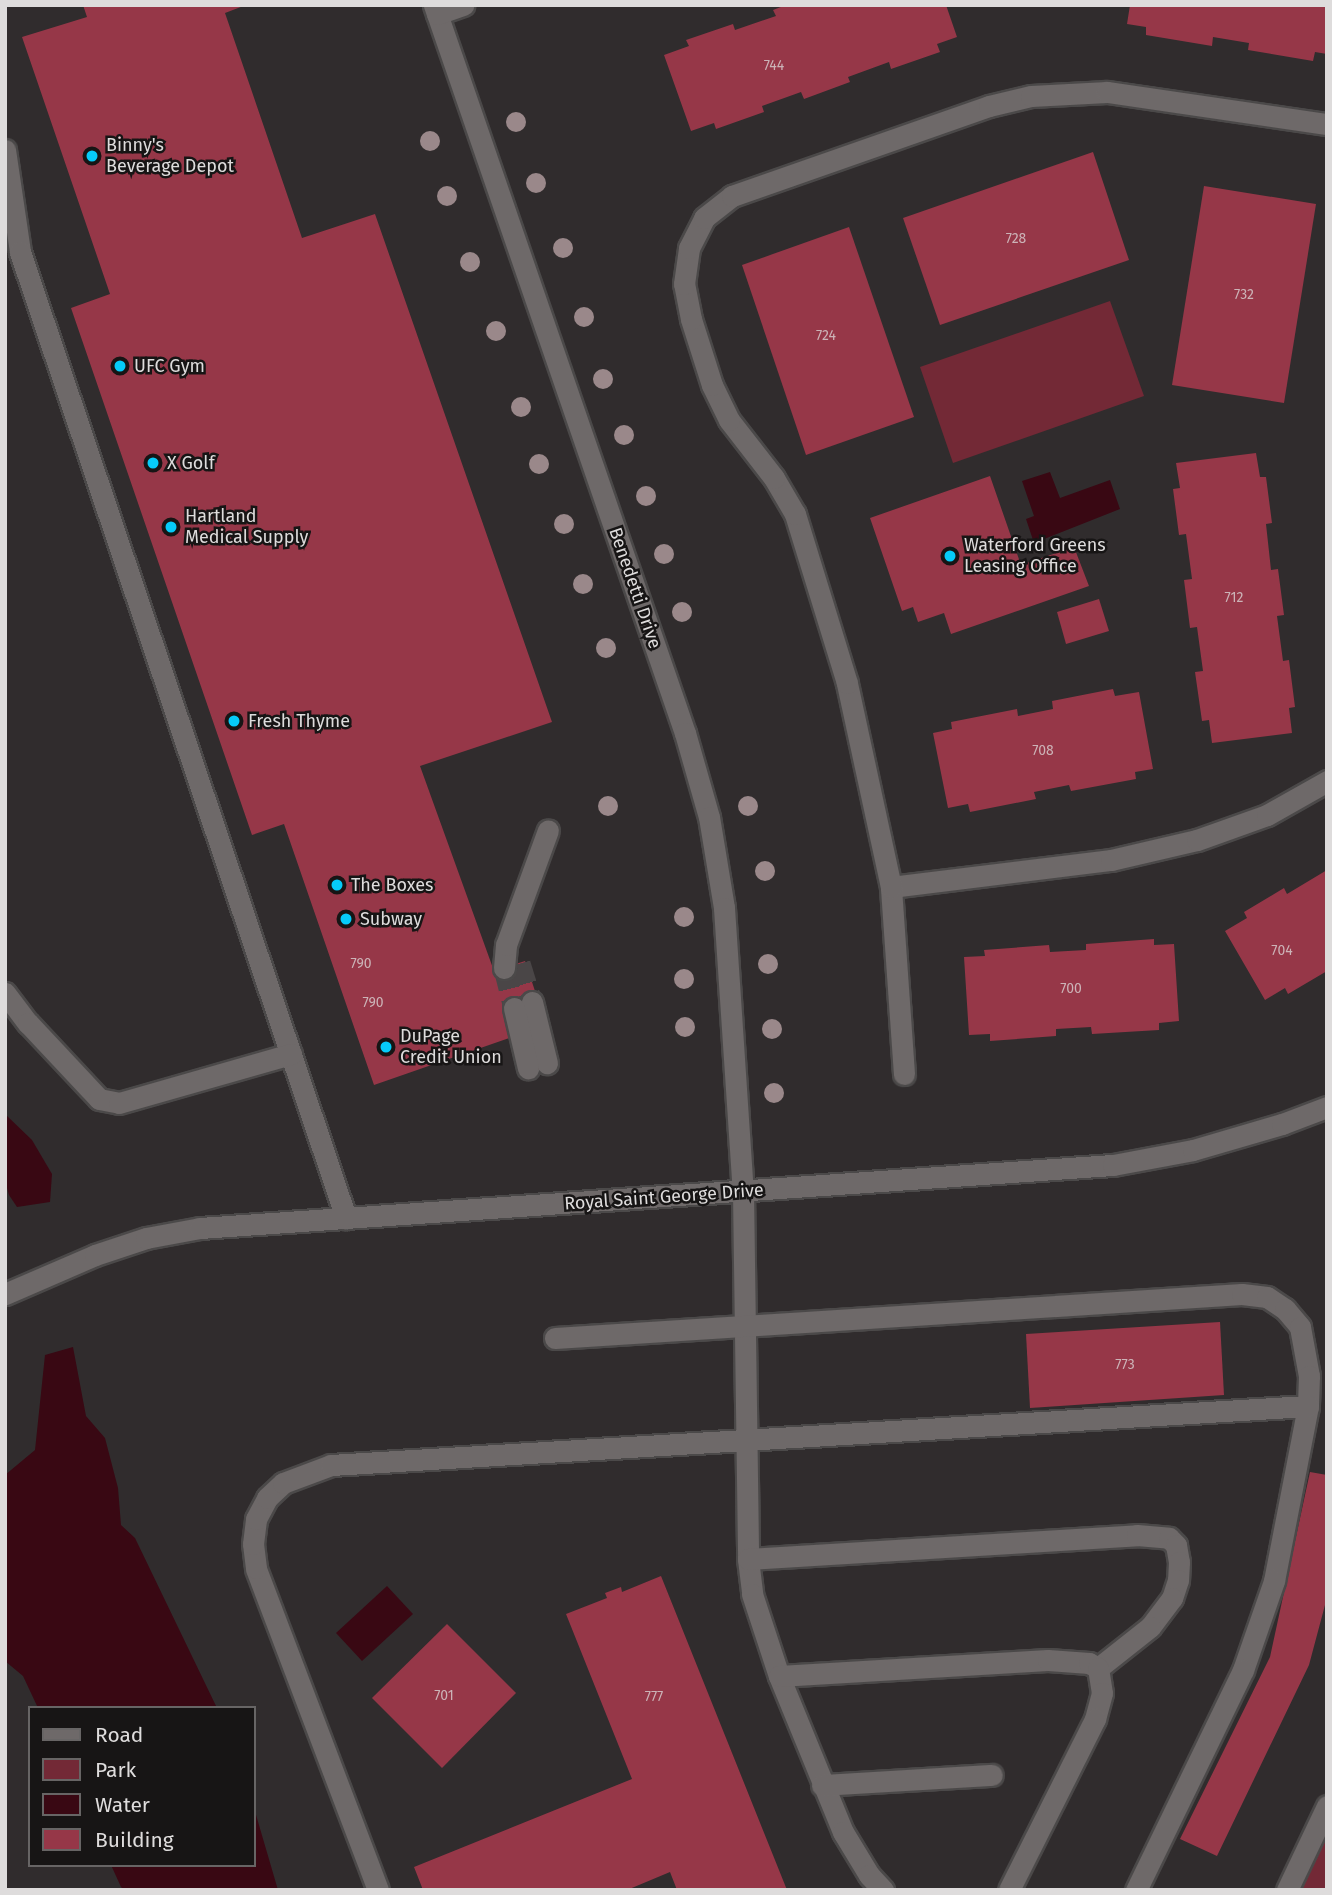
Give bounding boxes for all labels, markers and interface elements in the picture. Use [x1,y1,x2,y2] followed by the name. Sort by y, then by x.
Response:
[764,58,784,74] house number: 744
[106,135,234,178] place label: Binny's Beverage Depot
[84,148,100,164] marker: Binny's Beverage Depot
[1006,231,1026,247] house number: 728
[1234,287,1254,303] house number: 732
[816,328,836,344] house number: 724
[134,355,205,377] place label: UFC Gym
[112,358,128,374] marker: UFC Gym
[167,452,215,474] place label: X Golf
[145,455,161,471] marker: X Golf
[185,506,308,548] place label: Hartland Medical Supply
[163,519,179,535] marker: Hartland Medical Supply
[604,525,666,651] street label: Benedetti Drive
[964,535,1106,578] place label: Waterford Greens Leasing Office
[942,548,958,564] marker: Waterford Greens Leasing Office
[1225,590,1243,606] house number: 712
[248,710,350,732] place label: Fresh Thyme
[226,713,242,729] marker: Fresh Thyme
[1032,743,1054,759] house number: 708
[351,874,434,896] place label: The Boxes
[329,877,345,893] marker: The Boxes
[360,908,422,930] place label: Subway
[338,911,354,927] marker: Subway
[1271,943,1293,959] house number: 704
[350,956,372,972] house number: 790
[1060,981,1082,997] house number: 700
[362,995,384,1011] house number: 790
[400,1026,502,1068] place label: DuPage Credit Union
[378,1039,394,1055] marker: DuPage Credit Union
[563,1179,765,1215] street label: Royal Saint George Drive
[1115,1357,1135,1373] house number: 773
[434,1688,454,1704] house number: 701
[645,1689,663,1705] house number: 777
[28,1706,256,1867] legend
[95,1722,143,1748] text: Road
[95,1757,136,1783] text: Park
[95,1792,150,1818] text: Water
[95,1827,174,1853] text: Building

